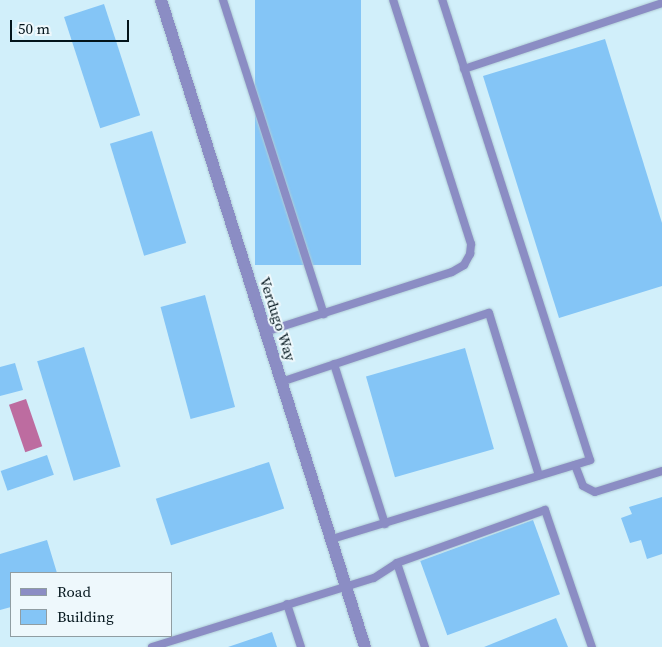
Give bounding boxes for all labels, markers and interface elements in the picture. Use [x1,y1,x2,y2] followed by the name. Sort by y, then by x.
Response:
[12,10,131,42] scale bar
[18,18,50,39] text: 50 m
[256,274,300,364] street label: Verdugo Way
[10,572,172,637] legend
[57,581,91,602] text: Road
[57,606,114,627] text: Building

